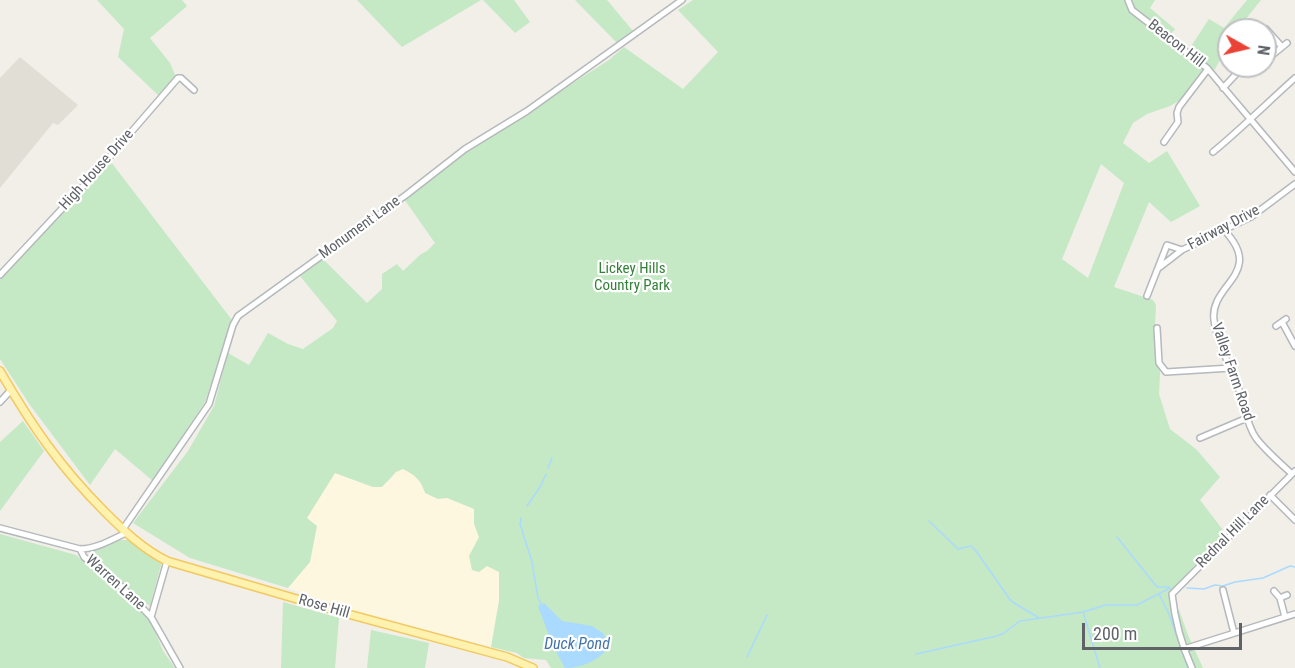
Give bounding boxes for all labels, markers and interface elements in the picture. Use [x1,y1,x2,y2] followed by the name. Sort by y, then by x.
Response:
[1144,16,1208,72] street label: Beacon Hill
[1217,18,1277,78] north arrow
[1253,44,1273,56] text: N
[56,126,138,214] street label: High House Drive
[316,193,404,263] street label: Monument Lane
[1185,202,1263,254] street label: Fairway Drive
[594,260,670,295] park label: Lickey Hills Country Park
[1207,321,1257,423] street label: Valley Farm Road
[1193,492,1273,572] street label: Rednal Hill Lane
[82,552,148,614] street label: Warren Lane
[296,591,352,623] street label: Rose Hill
[1085,611,1246,649] scale bar
[1093,623,1137,644] text: 200 m
[544,635,610,655] water label: Duck Pond

